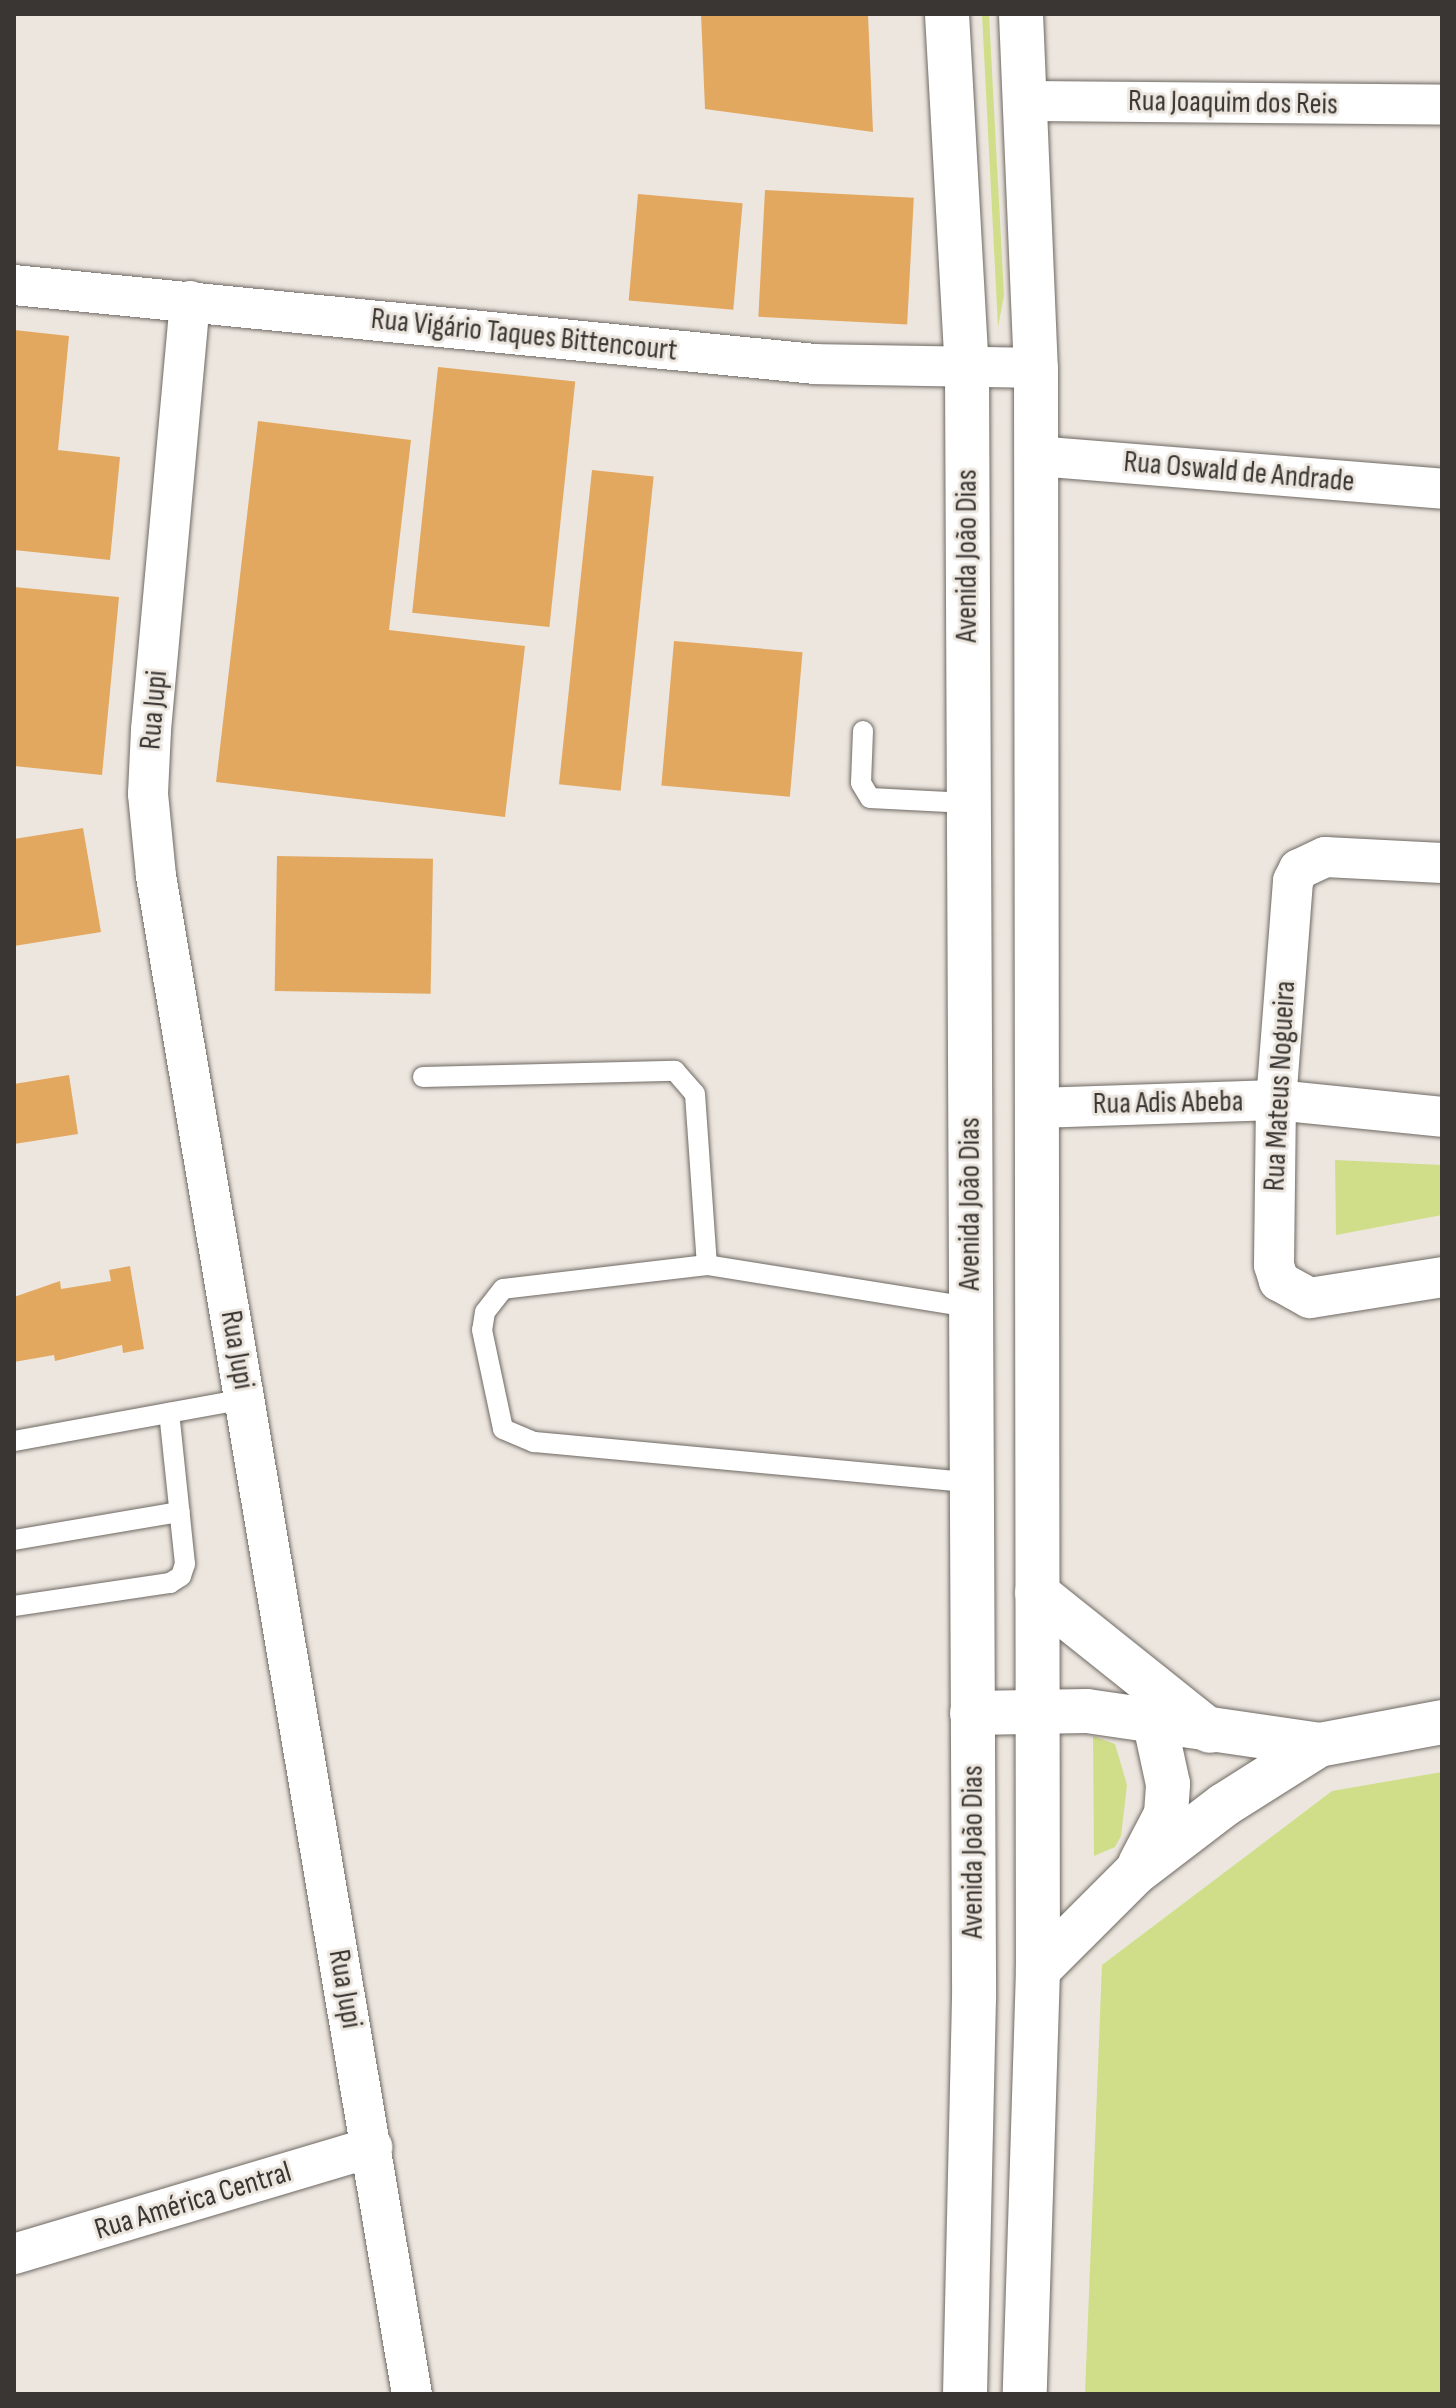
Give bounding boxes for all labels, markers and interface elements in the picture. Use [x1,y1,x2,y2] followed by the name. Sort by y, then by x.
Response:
[1128,83,1338,123] street label: Rua Joaquim dos Reis
[369,301,679,369] street label: Rua Vigário Taques Bittencourt
[1122,444,1356,500] street label: Rua Oswald de Andrade
[949,469,985,643] street label: Avenida João Dias
[133,669,175,751] street label: Rua Jupi
[1257,980,1303,1192] street label: Rua Mateus Nogueira
[1092,1084,1244,1122] street label: Rua Adis Abeba
[952,1117,988,1291] street label: Avenida João Dias
[212,1308,262,1392] street label: Rua Jupi
[955,1765,991,1939] street label: Avenida João Dias
[320,1947,370,2031] street label: Rua Jupi
[90,2154,296,2248] street label: Rua América Central

